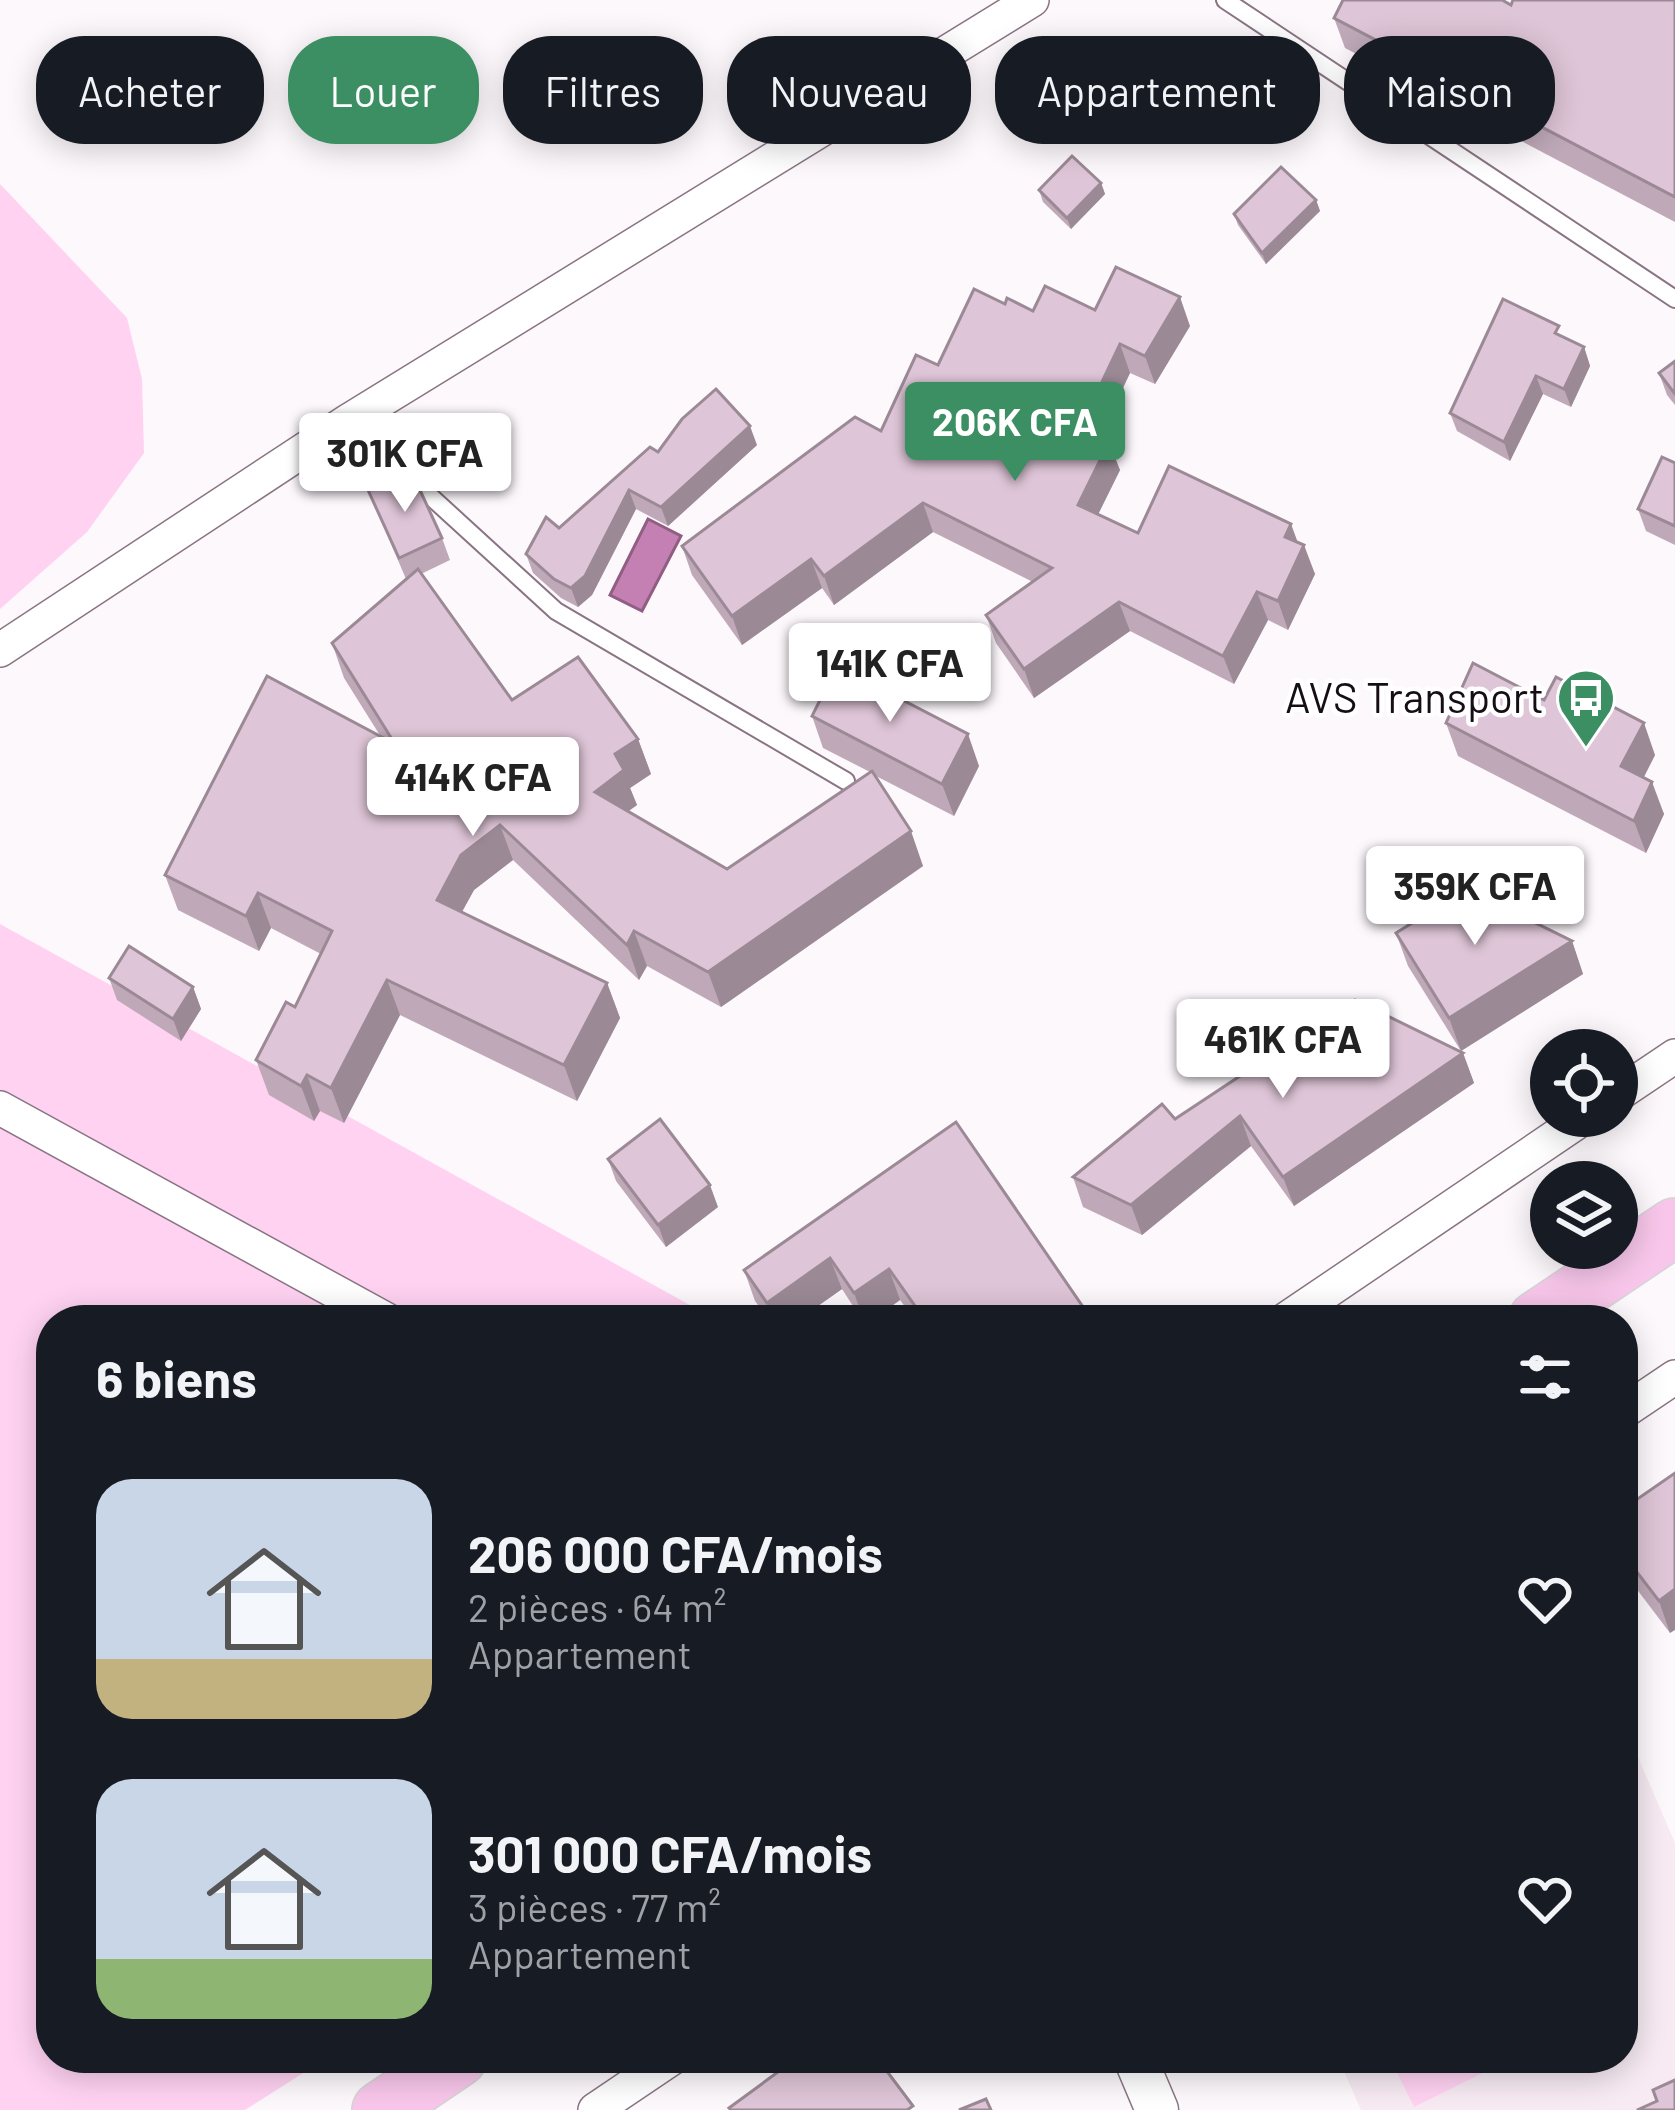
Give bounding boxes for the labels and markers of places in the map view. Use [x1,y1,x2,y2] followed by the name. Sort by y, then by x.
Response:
[891,382,1139,484] pin: 206K CFA
[281,413,529,515] pin: 301K CFA
[766,623,1014,725] pin: 141K CFA
[1555,667,1617,749] bus stop icon: AVS Transport
[1285,671,1544,722] place label: AVS Transport
[349,737,597,839] pin: 414K CFA
[1351,846,1599,948] pin: 359K CFA
[1159,999,1407,1101] pin: 461K CFA

